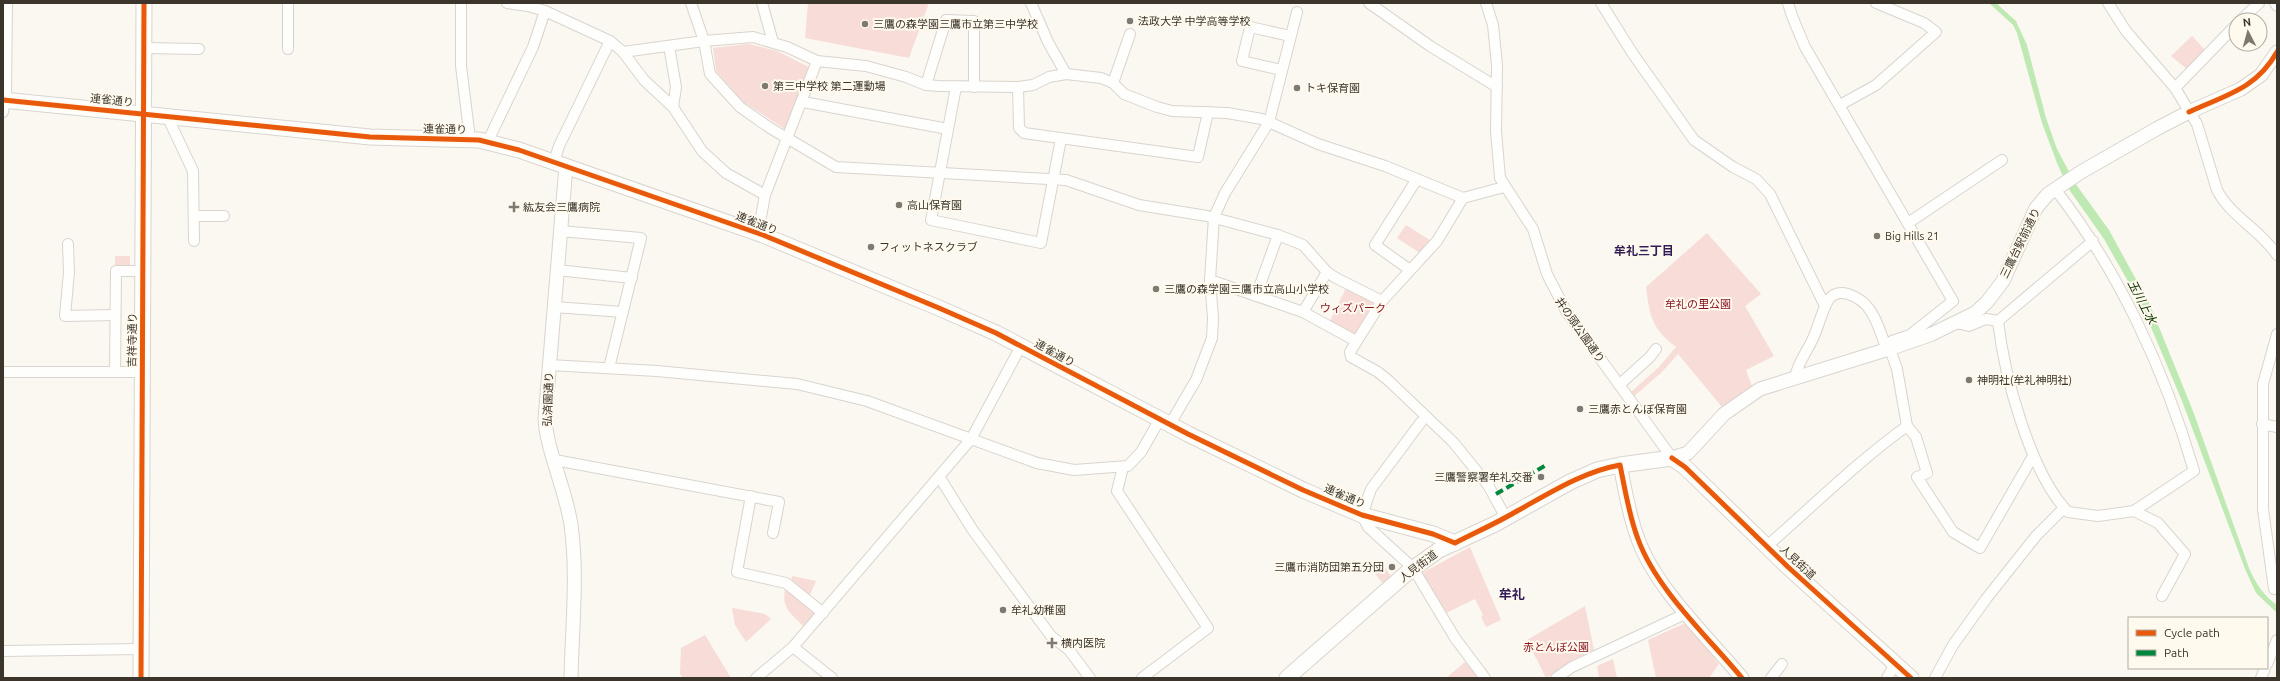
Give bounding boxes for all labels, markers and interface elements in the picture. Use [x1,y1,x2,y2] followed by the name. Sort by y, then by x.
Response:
[2228,12,2268,52] north arrow
[1138,15,1251,27] place label: 法政大学 中学高等学校
[1125,16,1135,26] marker: 法政大学 中学高等学校
[2242,16,2252,28] text: N
[873,18,1038,30] place label: 三鷹の森学園三鷹市立第三中学校
[860,19,870,29] marker: 三鷹の森学園三鷹市立第三中学校
[773,80,886,92] place label: 第三中学校 第二運動場
[760,81,770,91] marker: 第三中学校 第二運動場
[1305,82,1360,94] place label: トキ保育園
[1292,83,1302,93] marker: トキ保育園
[89,92,135,108] street label: 連雀通り
[423,123,467,135] street label: 連雀通り
[907,199,962,211] place label: 高山保育園
[894,200,904,210] marker: 高山保育園
[508,201,520,213] marker: 紘友会三鷹病院
[523,201,600,213] place label: 紘友会三鷹病院
[1998,206,2042,280] street label: 三鷹台駅前通り
[734,210,780,236] street label: 連雀通り
[1885,230,1939,242] place label: Big Hills 21
[1872,231,1882,241] marker: Big Hills 21
[879,241,978,253] place label: フィットネスクラブ
[866,242,876,252] marker: フィットネスクラブ
[1614,244,1674,257] district label: 牟礼三丁目
[2126,277,2160,328] water label: 玉川上水
[1164,283,1329,295] place label: 三鷹の森学園三鷹市立高山小学校
[1151,284,1161,294] marker: 三鷹の森学園三鷹市立高山小学校
[1553,295,1607,365] street label: 井の頭公園通り
[1665,298,1731,310] park label: 牟礼の里公園
[1320,302,1386,314] park label: ウィズパーク
[126,312,138,368] street label: 吉祥寺通り
[1033,337,1077,369] street label: 連雀通り
[541,371,555,427] street label: 弘済園通り
[1977,374,2072,387] place label: 神明社(牟礼神明社)
[1964,375,1974,385] marker: 神明社(牟礼神明社)
[1588,403,1687,415] place label: 三鷹赤とんぼ保育園
[1575,404,1585,414] marker: 三鷹赤とんぼ保育園
[1434,471,1533,483] place label: 三鷹警察署牟礼交番
[1536,472,1546,482] marker: 三鷹警察署牟礼交番
[1322,482,1368,510] street label: 連雀通り
[1778,543,1818,581] street label: 人見街道
[1397,548,1439,584] street label: 人見街道
[1274,561,1384,573] place label: 三鷹市消防団第五分団
[1387,562,1397,572] marker: 三鷹市消防団第五分団
[1499,587,1525,601] district label: 牟礼
[1011,604,1066,616] place label: 牟礼幼稚園
[998,605,1008,615] marker: 牟礼幼稚園
[2128,617,2268,669] legend
[2164,626,2220,639] text: Cycle path
[1046,637,1058,649] marker: 横内医院
[1061,637,1105,649] place label: 横内医院
[1523,641,1589,653] park label: 赤とんぼ公園
[2164,646,2189,659] text: Path

